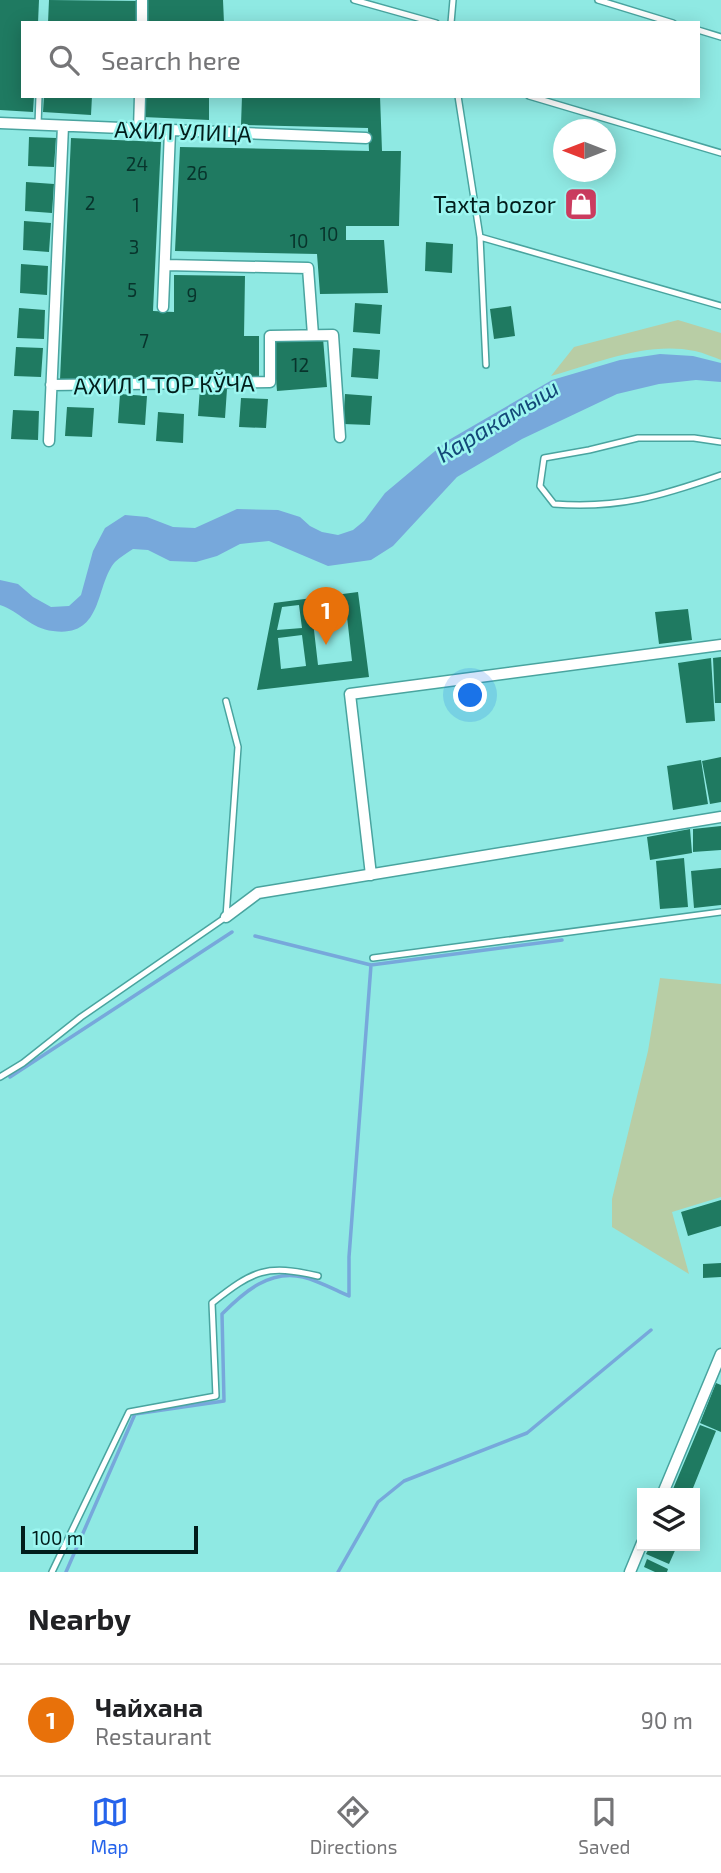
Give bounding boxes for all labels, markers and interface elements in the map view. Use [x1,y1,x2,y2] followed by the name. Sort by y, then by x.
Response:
[21,21,700,98] search box
[45,41,83,79] icon: search
[101,44,241,75] text: Search here
[114,115,253,147] street label: АХИЛ УЛИЦА
[553,119,616,182] north arrow
[126,152,148,175] house number: 24
[186,161,208,184] house number: 26
[562,185,600,223] shop icon: Taxta bozor
[433,190,556,218] place label: Taxta bozor
[85,191,95,214] house number: 2
[132,193,140,216] house number: 1
[319,222,339,245] house number: 10
[289,229,309,252] house number: 10
[129,235,139,258] house number: 3
[127,278,137,301] house number: 5
[187,283,197,306] house number: 9
[139,329,149,352] house number: 7
[291,353,309,376] house number: 12
[73,368,256,400] street label: АХИЛ 1 ТОР КЎЧА
[431,372,563,468] water label: Каракамыш
[303,587,349,645] pin: 1
[453,678,487,712] your location
[637,1488,700,1551] map controls
[637,1488,700,1551] button: layers
[21,1523,198,1555] scale bar
[32,1526,83,1549] text: 100 m
[28,1600,131,1636] text: Nearby
[95,1691,203,1722] text: Чайхана
[46,1706,56,1734] text: 1
[641,1706,693,1734] text: 90 m
[95,1722,212,1750] text: Restaurant
[91,1793,129,1858] tab: Map
[310,1793,397,1858] tab: Directions
[578,1793,630,1858] tab: Saved

